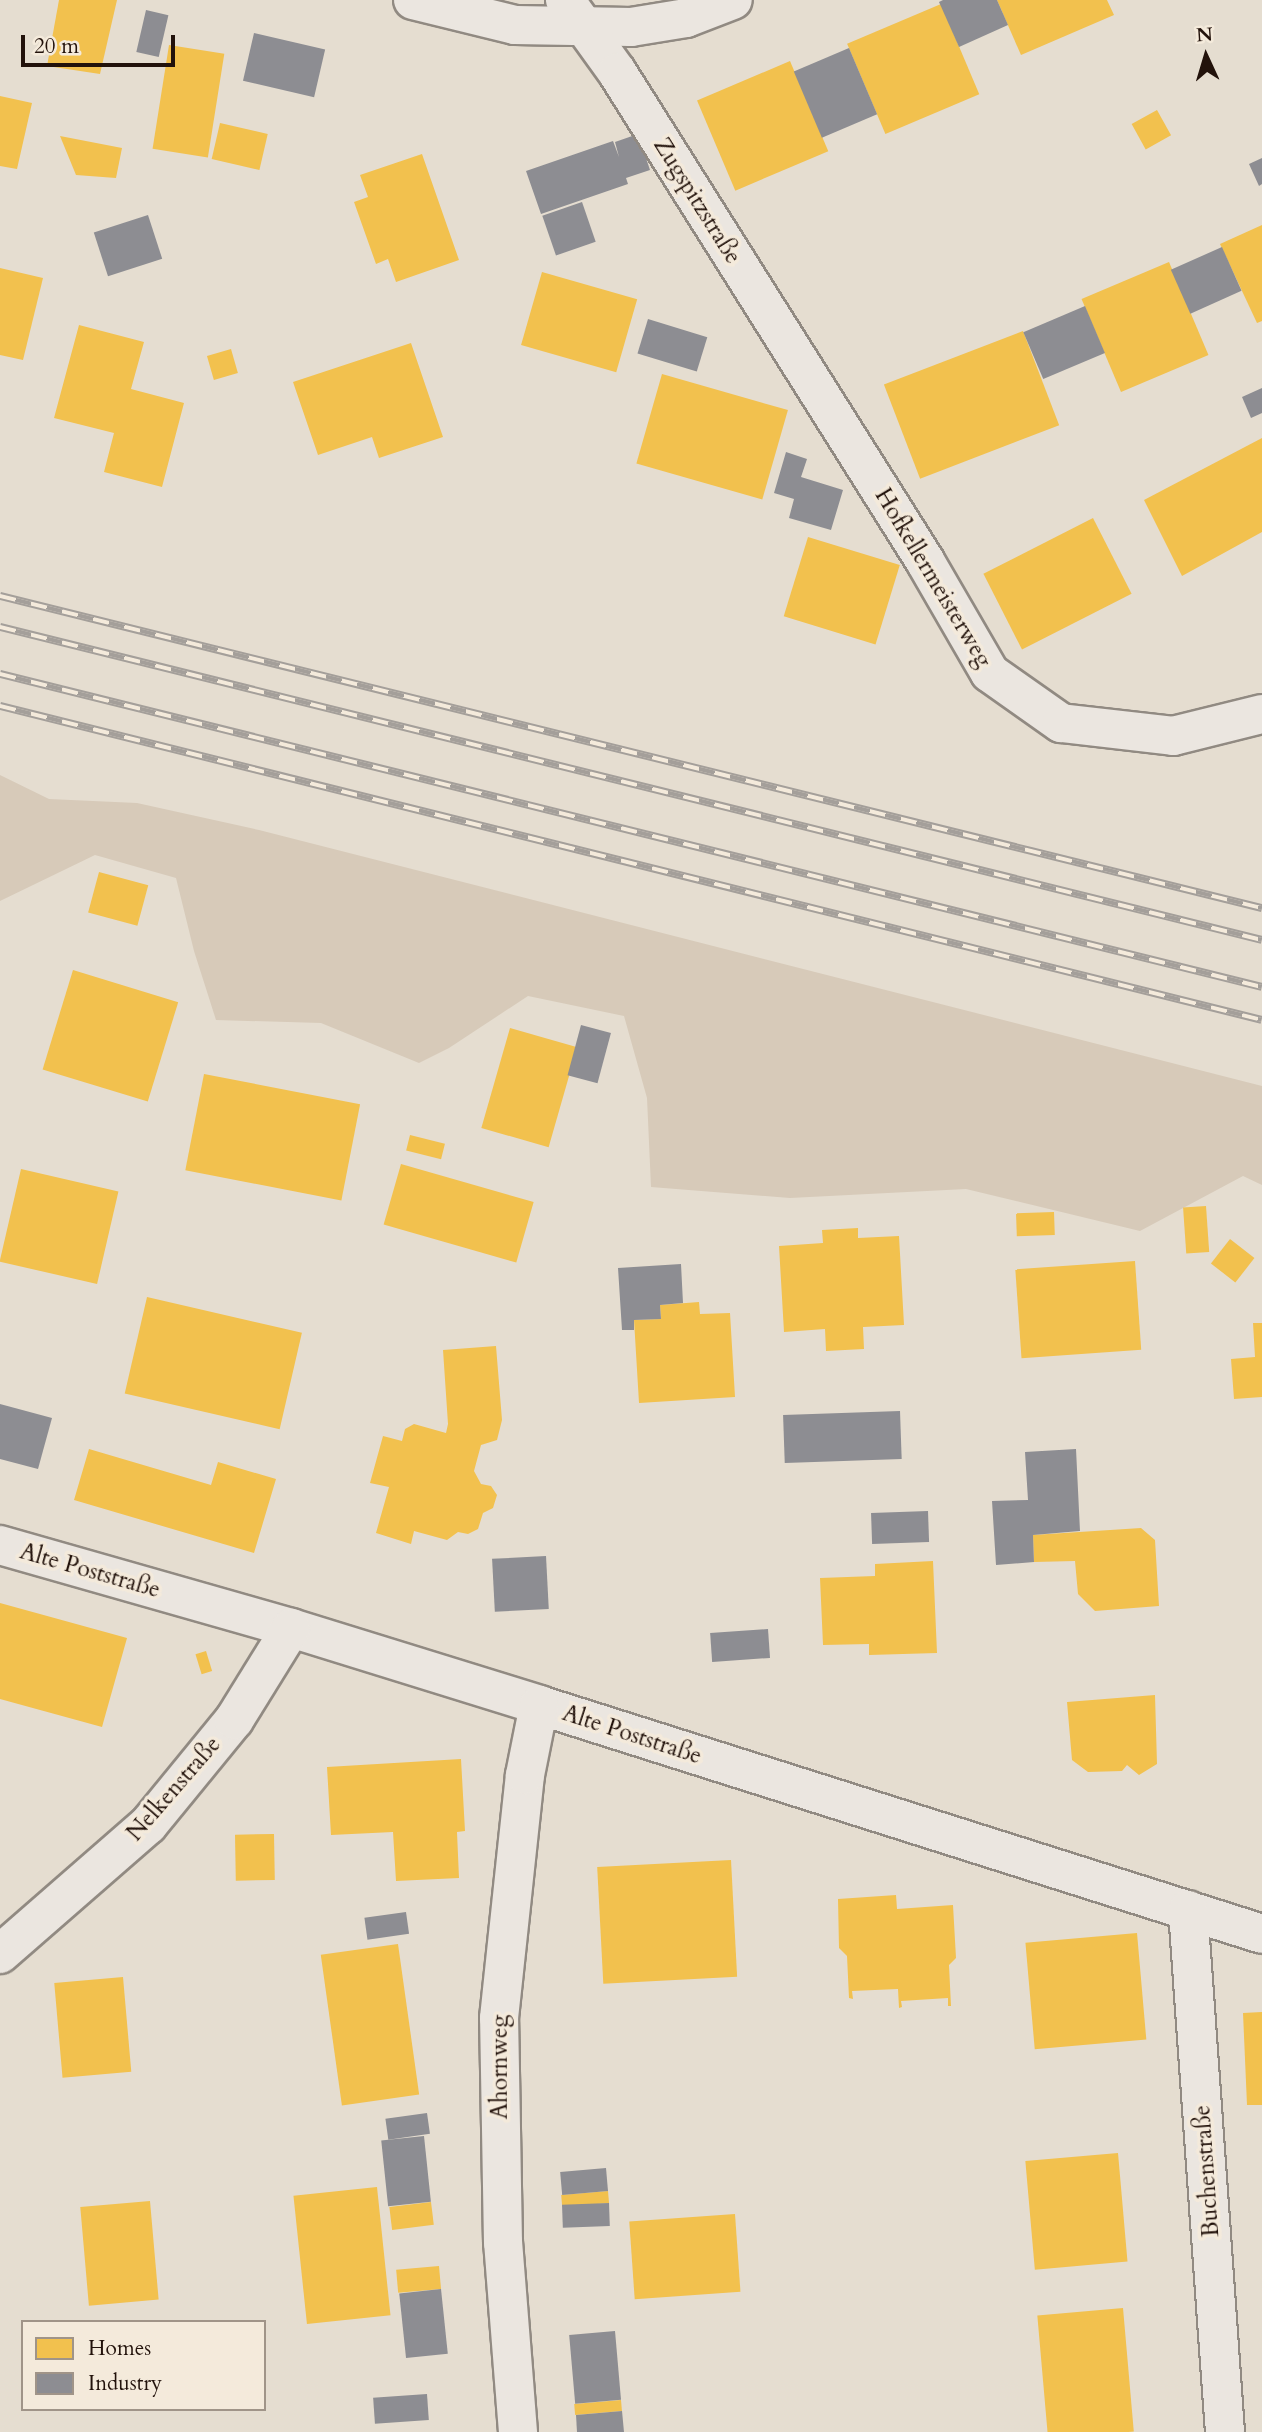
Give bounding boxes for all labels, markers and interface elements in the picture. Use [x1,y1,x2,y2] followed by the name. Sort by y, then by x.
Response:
[24,21,178,65] scale bar
[1171,21,1241,91] north arrow
[1195,22,1214,49] text: N
[34,32,79,61] text: 20 m
[647,133,747,269] street label: Zugspitzstraße
[869,484,997,672] street label: Hofkellermeisterweg
[17,1538,163,1604] street label: Alte Poststraße
[559,1700,705,1770] street label: Alte Poststraße
[121,1731,227,1847] street label: Nelkenstraße
[486,2015,514,2119] street label: Ahornweg
[1189,2104,1225,2238] street label: Buchenstraße
[21,2320,266,2411] legend
[88,2334,151,2363] text: Homes
[88,2369,162,2398] text: Industry

